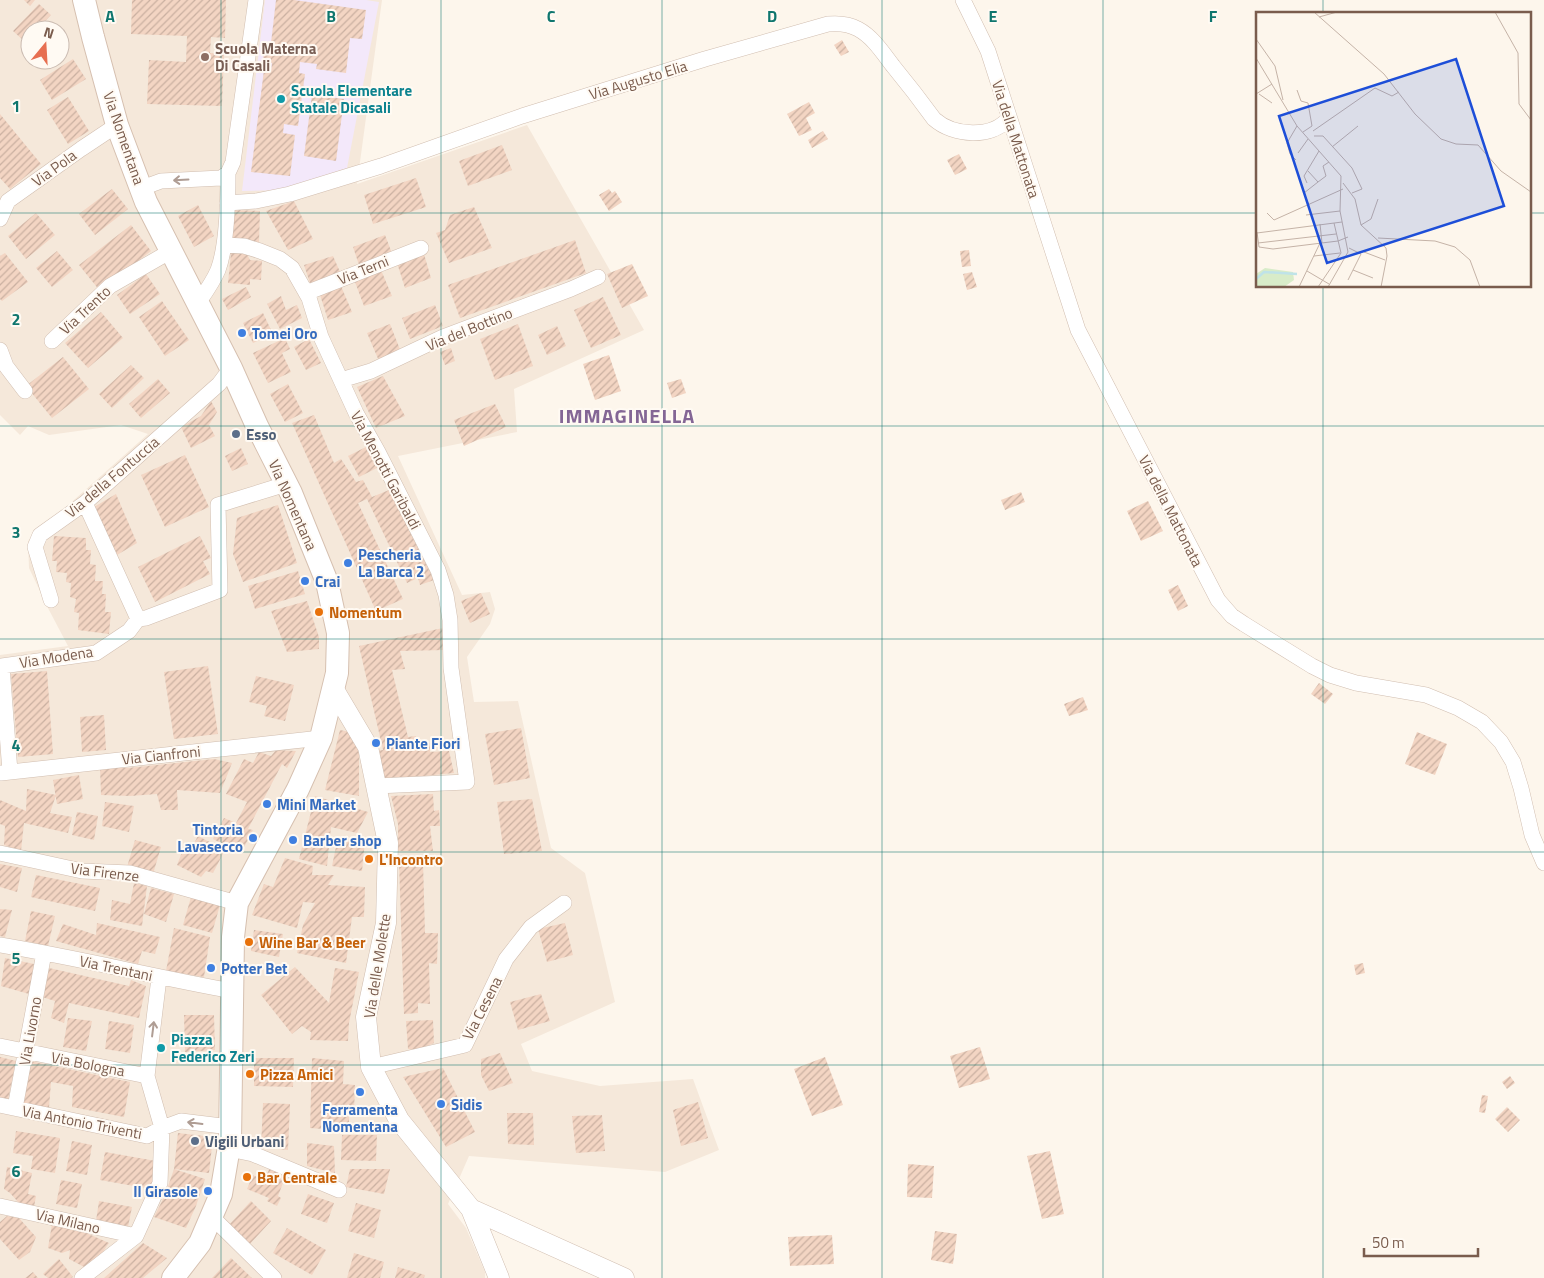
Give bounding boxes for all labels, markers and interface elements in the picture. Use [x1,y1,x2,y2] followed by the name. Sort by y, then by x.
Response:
[105,4,115,28] text: A
[326,4,336,28] text: B
[547,4,556,28] text: C
[767,4,777,28] text: D
[989,4,998,28] text: E
[1209,4,1218,28] text: F
[1256,12,1532,288] inset map
[20,20,70,70] north arrow
[41,21,57,44] text: N
[215,37,317,77] place label: Scuola Materna Di Casali
[199,51,211,63] marker: Scuola Materna Di Casali
[586,54,690,106] street label: Via Augusto Elia
[986,77,1046,201] street label: Via della Mattonata
[291,79,412,119] place label: Scuola Elementare Statale Dicasali
[97,88,151,188] street label: Via Nomentana
[275,93,287,105] marker: Scuola Elementare Statale Dicasali
[12,94,20,118] text: 1
[27,144,82,192] street label: Via Pola
[173,176,189,185] one-way arrow
[334,249,392,291] street label: Via Terni
[54,280,116,340] street label: Via Trento
[422,301,516,357] street label: Via del Bottino
[12,307,20,331] text: 2
[252,322,318,345] place label: Tomei Oro
[236,327,248,339] marker: Tomei Oro
[559,400,695,431] district label: IMMAGINELLA
[345,407,427,533] street label: Via Menotti Garibaldi
[246,423,276,446] place label: Esso
[230,428,242,440] marker: Esso
[60,430,164,523] street label: Via della Fontuccia
[1133,451,1209,571] street label: Via della Mattonata
[263,456,323,555] street label: Via Nomentana
[12,520,20,544] text: 3
[358,543,424,583] place label: Pescheria La Barca 2
[342,557,354,569] marker: Pescheria La Barca 2
[315,570,340,593] place label: Crai
[299,575,311,587] marker: Crai
[329,601,402,624] place label: Nomentum
[313,606,325,618] marker: Nomentum
[17,640,95,674] street label: Via Modena
[386,732,460,755] place label: Piante Fiori
[12,733,21,757] text: 4
[370,737,382,749] marker: Piante Fiori
[120,739,202,771] street label: Via Cianfroni
[277,793,357,816] place label: Mini Market
[261,798,273,810] marker: Mini Market
[177,818,243,858] place label: Tintoria Lavasecco
[303,829,382,852] place label: Barber shop
[247,832,259,844] marker: Tintoria Lavasecco
[287,834,299,846] marker: Barber shop
[379,848,443,871] place label: L'Incontro
[363,853,375,865] marker: L'Incontro
[69,856,141,888] street label: Via Firenze
[357,912,397,1020] street label: Via delle Molette
[259,931,366,954] place label: Wine Bar & Beer
[243,936,255,948] marker: Wine Bar & Beer
[12,946,21,970] text: 5
[77,949,155,987] street label: Via Trentani
[221,957,288,980] place label: Potter Bet
[205,962,217,974] marker: Potter Bet
[456,972,508,1044] street label: Via Cesena
[13,995,47,1067] street label: Via Livorno
[148,1022,158,1038] one-way arrow
[171,1028,255,1068] place label: Piazza Federico Zeri
[155,1042,167,1054] marker: Piazza Federico Zeri
[49,1046,127,1083] street label: Via Bologna
[260,1063,333,1086] place label: Pizza Amici
[244,1068,256,1080] marker: Pizza Amici
[354,1086,366,1098] marker: Ferramenta Nomentana
[451,1093,482,1116] place label: Sidis
[322,1098,398,1138] place label: Ferramenta Nomentana
[435,1098,447,1110] marker: Sidis
[20,1099,144,1145] street label: Via Antonio Triventi
[188,1118,204,1128] one-way arrow
[205,1130,284,1153] place label: Vigili Urbani
[189,1135,201,1147] marker: Vigili Urbani
[12,1159,21,1183] text: 6
[257,1166,337,1189] place label: Bar Centrale
[241,1171,253,1183] marker: Bar Centrale
[133,1180,198,1203] place label: Il Girasole
[202,1185,214,1197] marker: Il Girasole
[33,1202,103,1240] street label: Via Milano
[1364,1226,1478,1258] scale bar
[1372,1231,1405,1254] text: 50 m

